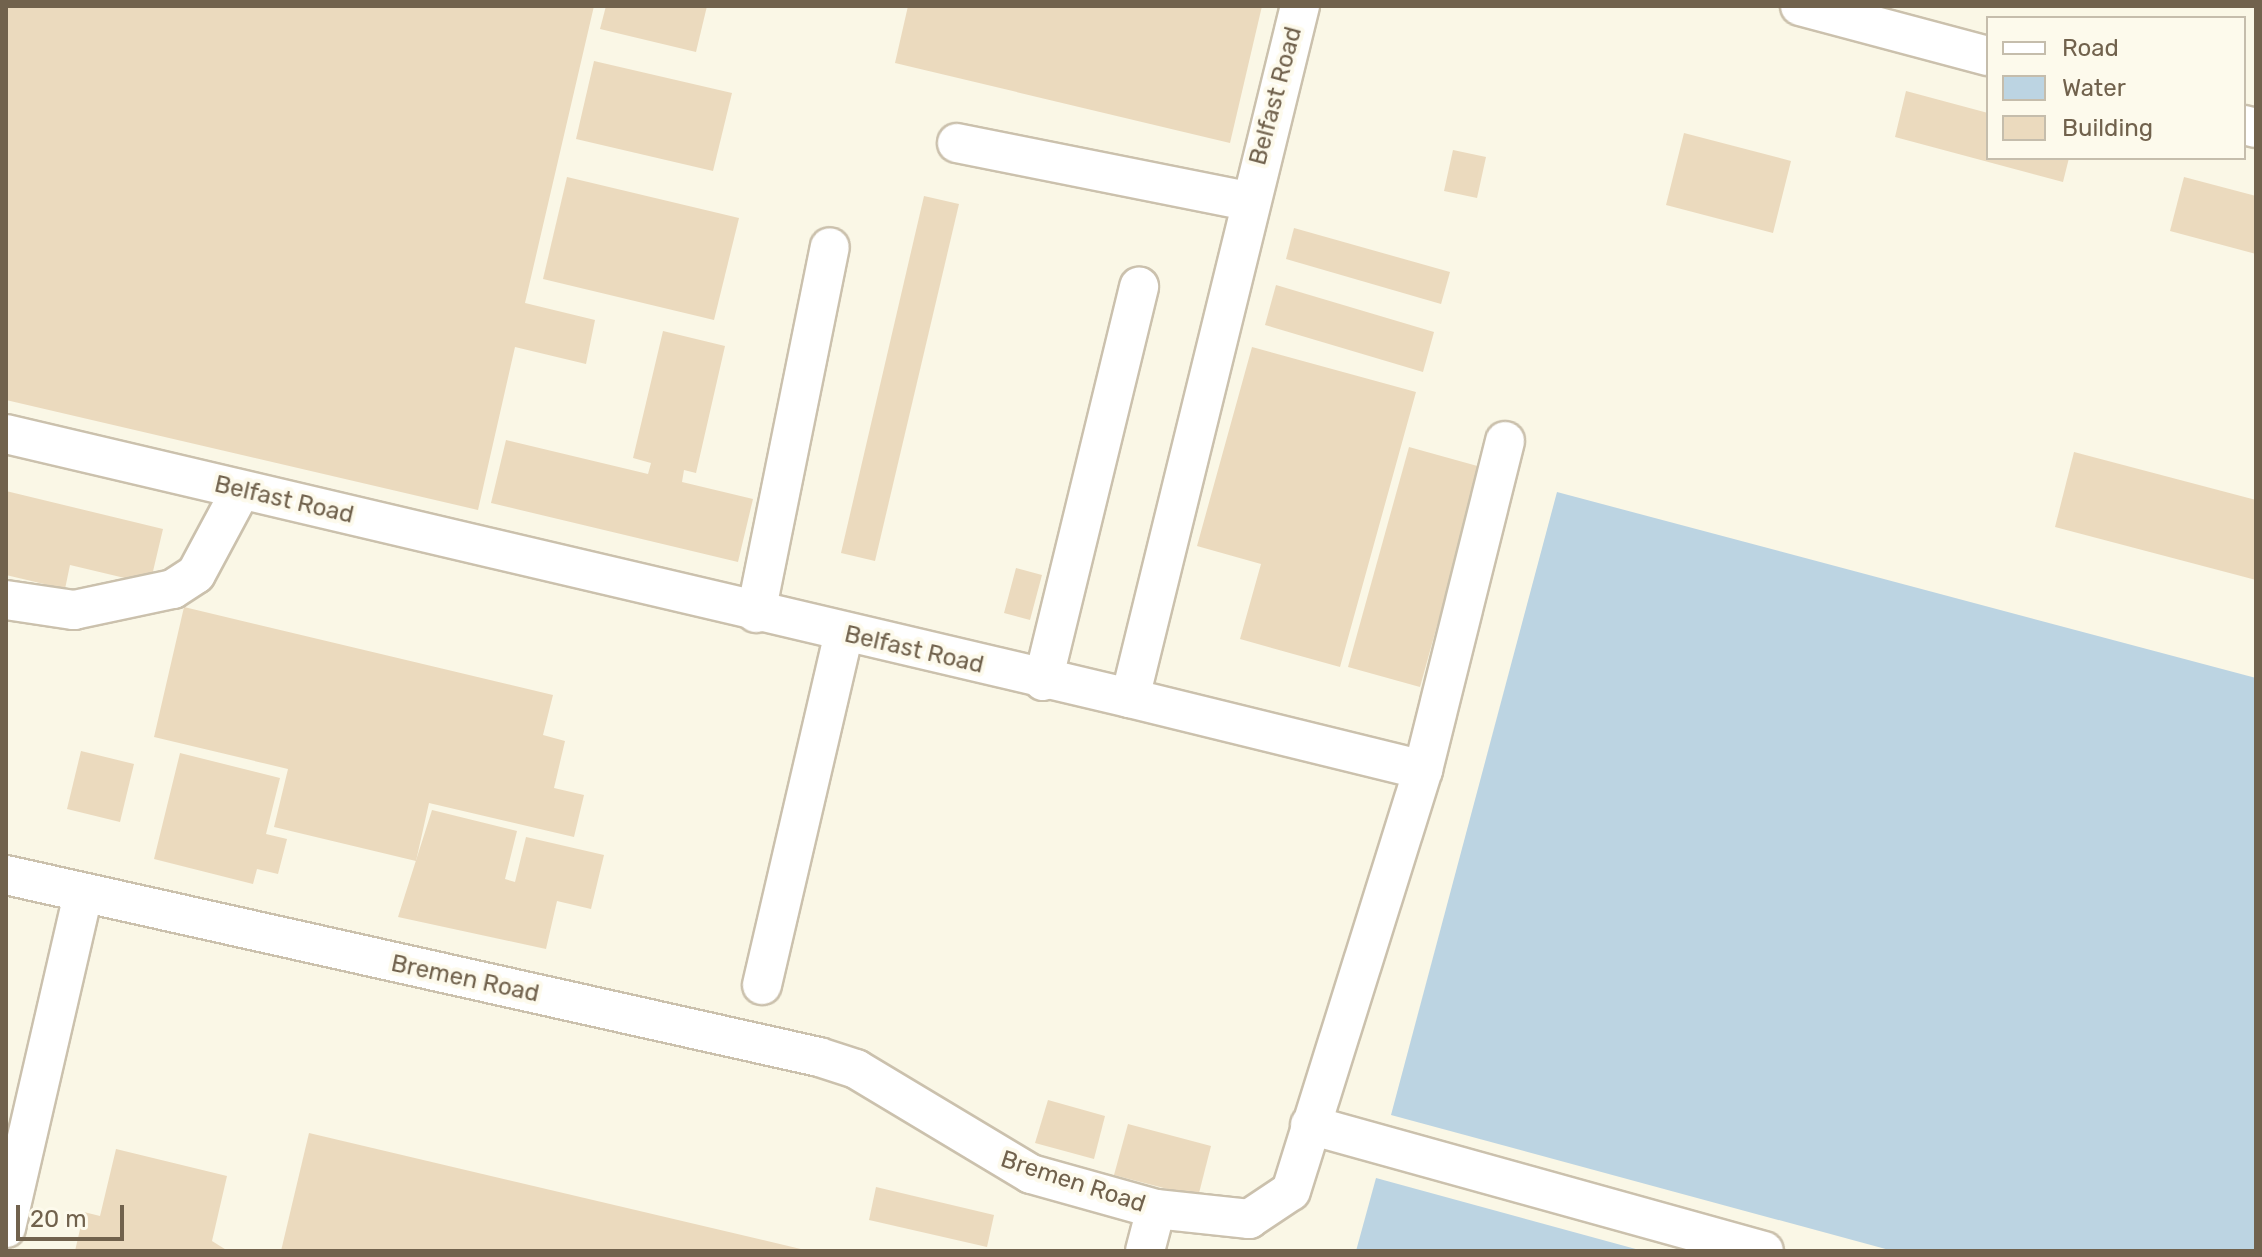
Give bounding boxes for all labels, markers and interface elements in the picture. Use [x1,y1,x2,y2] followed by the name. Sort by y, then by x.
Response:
[1986,16,2246,160] legend
[1244,24,1308,168] street label: Belfast Road
[2062,34,2119,62] text: Road
[2062,74,2126,102] text: Water
[2062,114,2153,142] text: Building
[212,470,356,530] street label: Belfast Road
[842,620,986,680] street label: Belfast Road
[388,949,542,1009] street label: Bremen Road
[997,1145,1149,1219] street label: Bremen Road
[20,1189,128,1239] scale bar
[30,1205,87,1233] text: 20 m

